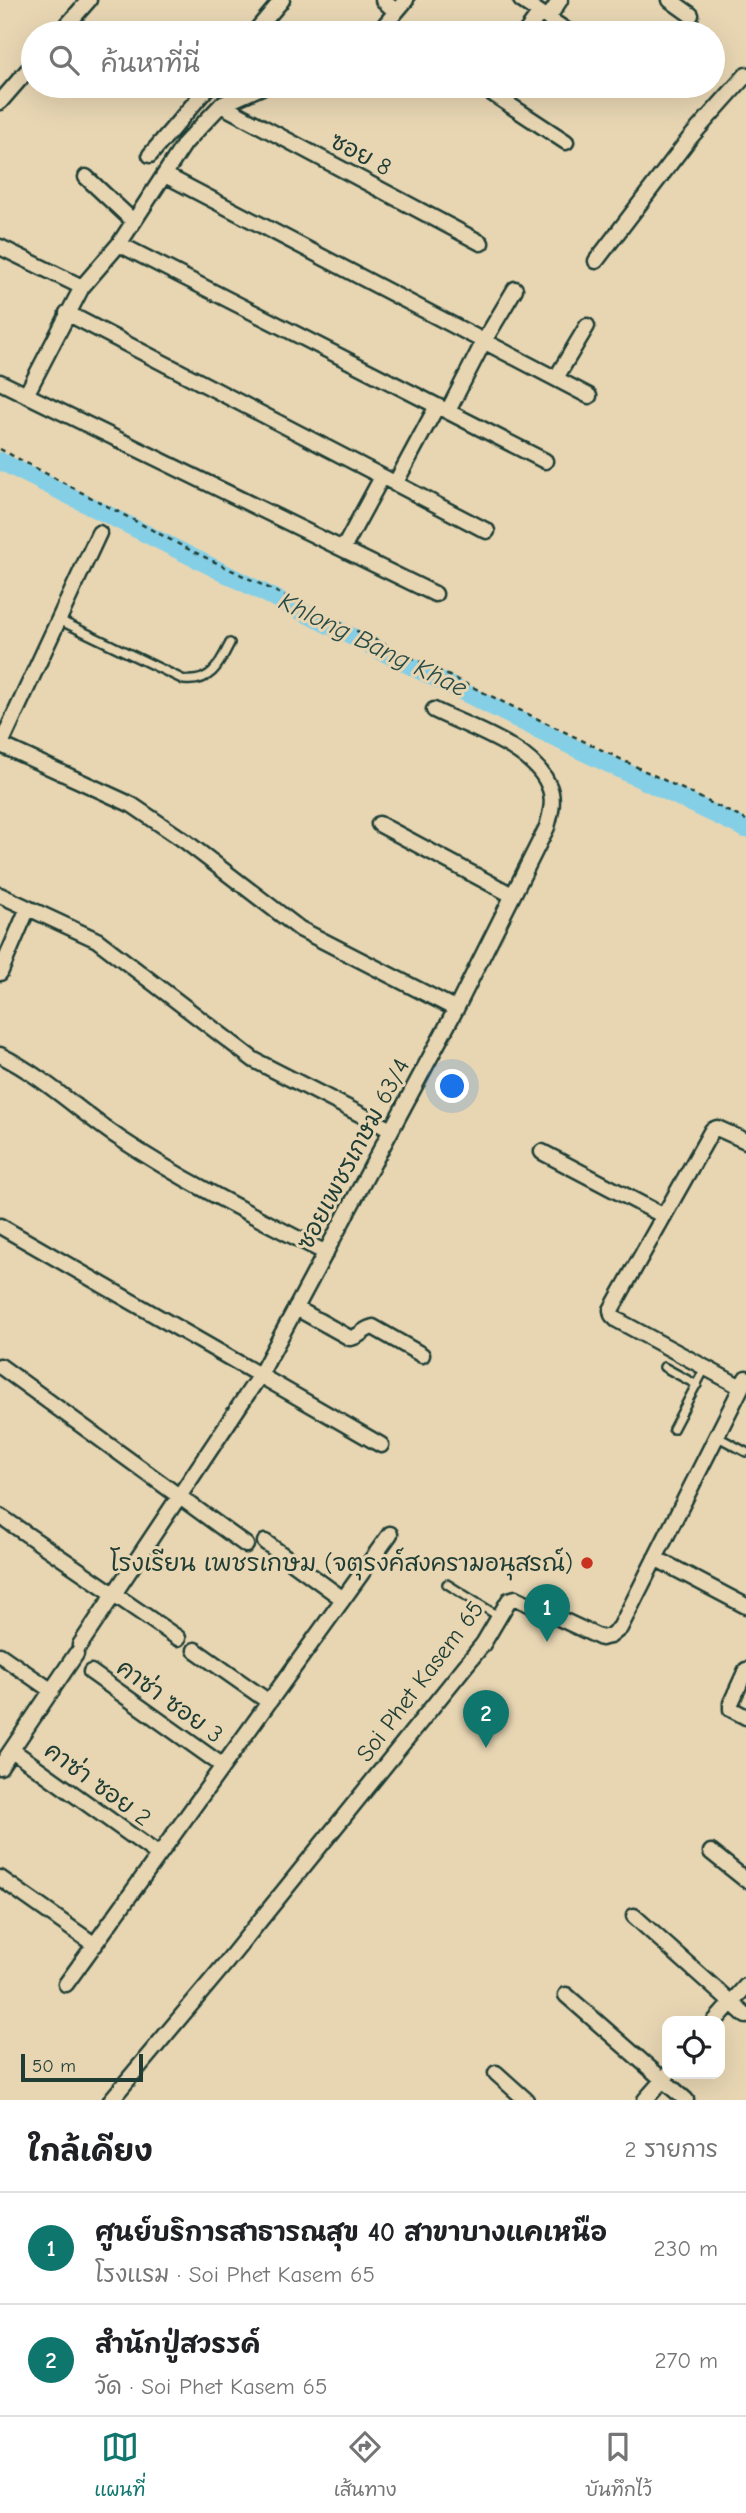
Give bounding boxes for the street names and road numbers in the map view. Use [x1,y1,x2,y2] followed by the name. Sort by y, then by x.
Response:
[326,126,396,182] street label: ซอย 8
[291,1054,415,1254] street label: ซอยเพชรเกษม 63/4
[350,1595,490,1767] street label: Soi Phet Kasem 65
[111,1652,229,1749] street label: คาซ่า ซอย 3
[39,1735,157,1832] street label: คาซ่า ซอย 2

